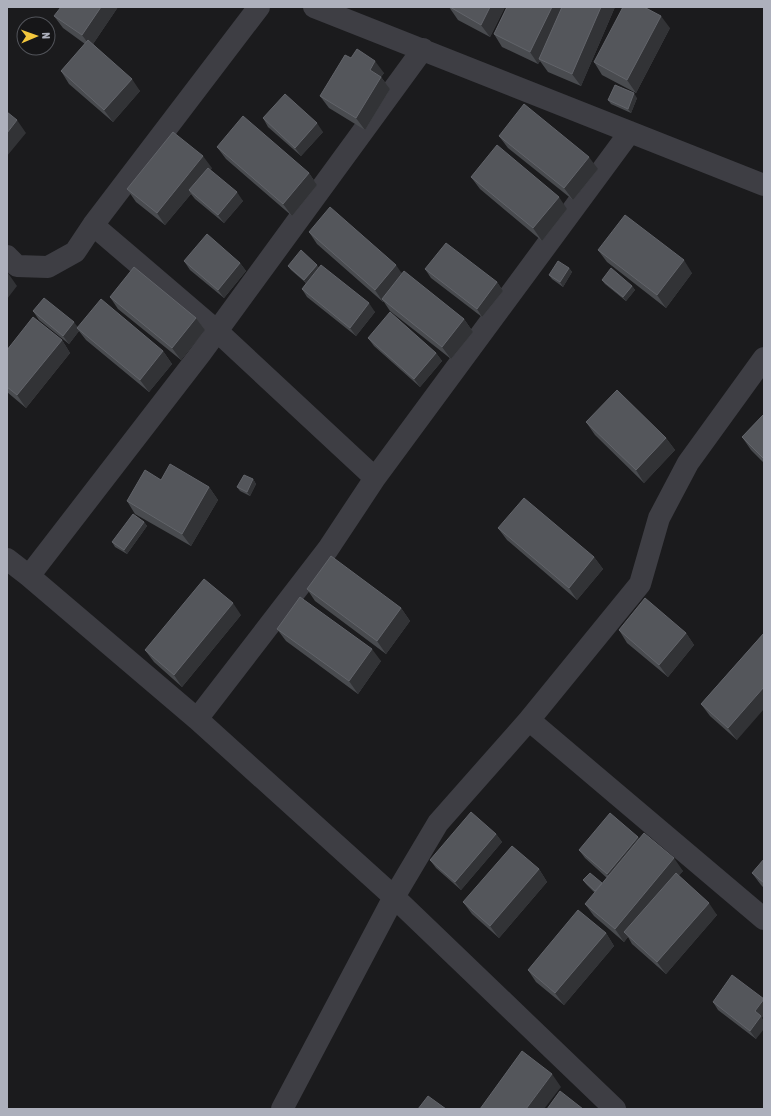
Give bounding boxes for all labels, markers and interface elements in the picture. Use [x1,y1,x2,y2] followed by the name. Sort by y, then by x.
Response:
[16,16,56,56] north arrow
[40,32,52,39] text: N

